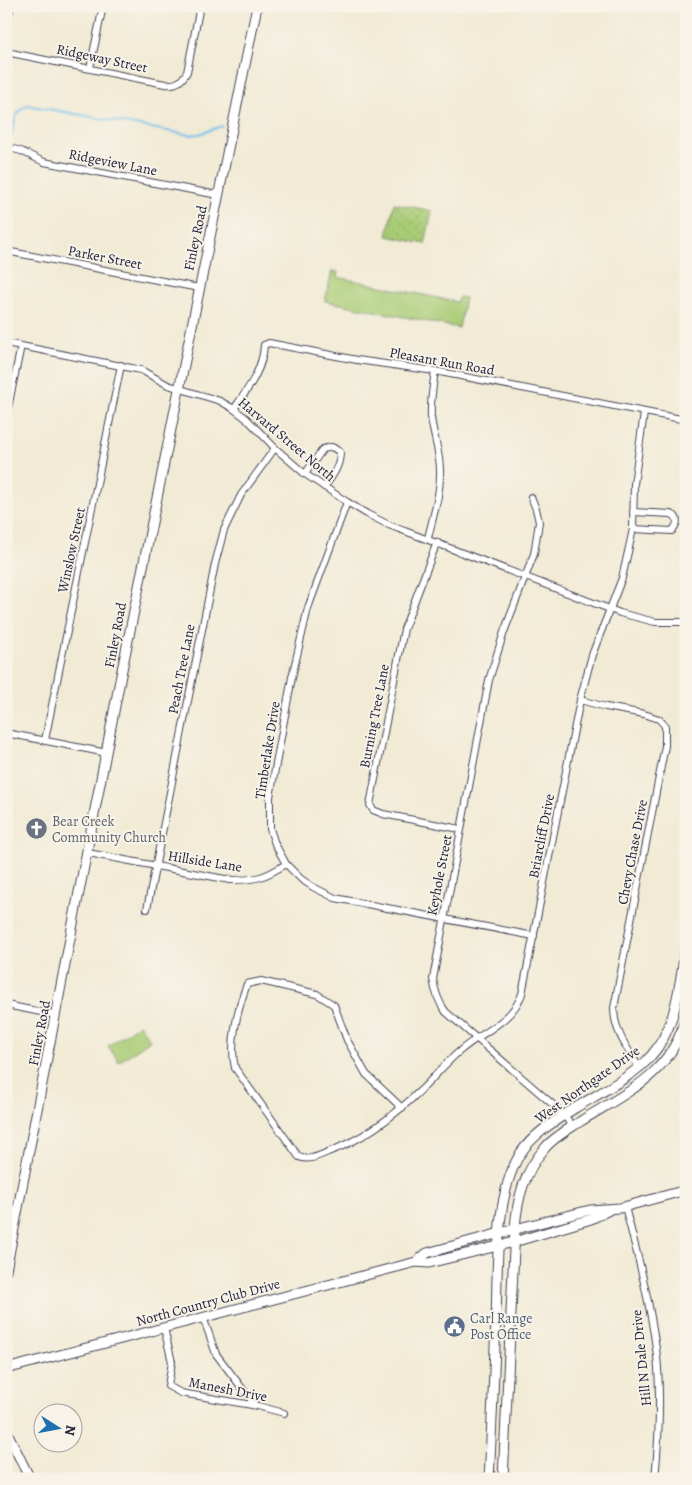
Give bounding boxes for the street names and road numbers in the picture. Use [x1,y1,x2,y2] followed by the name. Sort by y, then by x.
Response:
[55,40,149,77] street label: Ridgeway Street
[67,145,159,180] street label: Ridgeview Lane
[179,203,212,273] street label: Finley Road
[66,241,144,274] street label: Parker Street
[388,343,496,380] street label: Pleasant Run Road
[234,393,340,486] street label: Harvard Street North
[53,505,90,596] street label: Winslow Street
[100,600,131,669] street label: Finley Road
[163,622,200,716] street label: Peach Tree Lane
[355,662,394,770] street label: Burning Tree Lane
[250,700,285,800] street label: Timberlake Drive
[524,792,559,880] street label: Briarcliff Drive
[613,798,652,906] street label: Chevy Chase Drive
[422,833,457,917] street label: Keyhole Street
[166,846,243,877] street label: Hillside Lane
[24,998,55,1067] street label: Finley Road
[530,1041,644,1128] street label: West Northgate Drive
[134,1274,282,1331] street label: North Country Club Drive
[627,1309,656,1407] street label: Hill N Dale Drive
[187,1373,269,1406] street label: Manesh Drive

